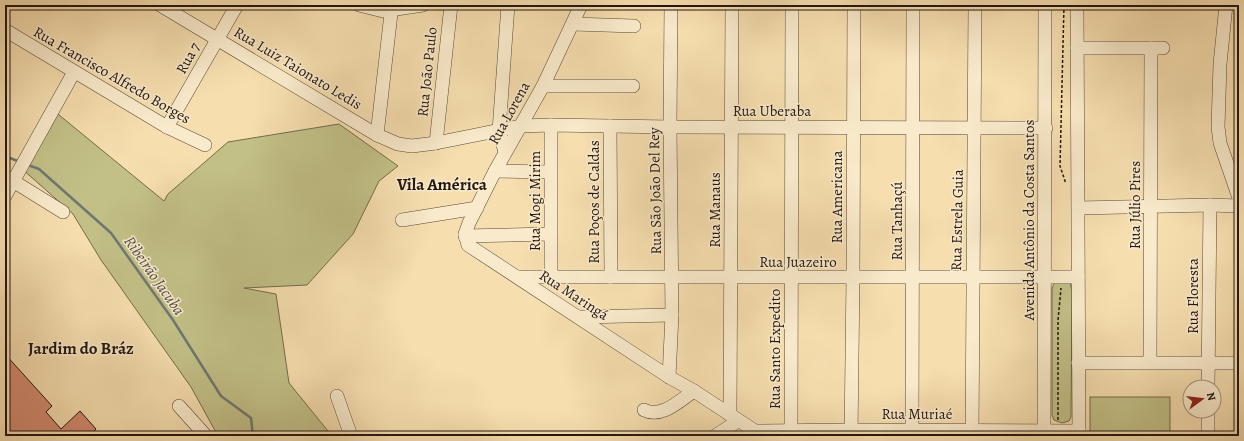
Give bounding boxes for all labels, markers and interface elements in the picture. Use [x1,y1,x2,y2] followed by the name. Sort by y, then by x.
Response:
[30,22,194,128] street label: Rua Francisco Alfredo Borges
[230,22,366,114] street label: Rua Luiz Taionato Ledis
[412,26,442,118] street label: Rua João Paulo
[171,38,205,77] street label: Rua 7
[483,78,535,148] street label: Rua Lorena
[733,101,811,121] street label: Rua Uberaba
[1019,120,1039,321] street label: Avenida Antônio da Costa Santos
[644,127,666,255] street label: Rua São João Del Rey
[584,140,604,264] street label: Rua Poços de Caldas
[525,150,545,251] street label: Rua Mogi Mirim
[827,151,847,243] street label: Rua Americana
[1125,161,1145,249] street label: Rua Júlio Pires
[946,169,968,271] street label: Rua Estrela Guia
[705,172,725,248] street label: Rua Manaus
[396,173,488,196] district label: Vila América
[887,181,907,260] street label: Rua Tanhaçú
[119,231,190,320] water label: Ribeirão Jacuba
[759,252,837,272] street label: Rua Juazeiro
[1183,258,1203,334] street label: Rua Floresta
[535,265,613,325] street label: Rua Maringá
[765,289,785,409] street label: Rua Santo Expedito
[28,337,134,360] district label: Jardim do Bráz
[1182,379,1222,419] north arrow
[1203,391,1219,402] text: N
[882,404,953,424] street label: Rua Muriaé

